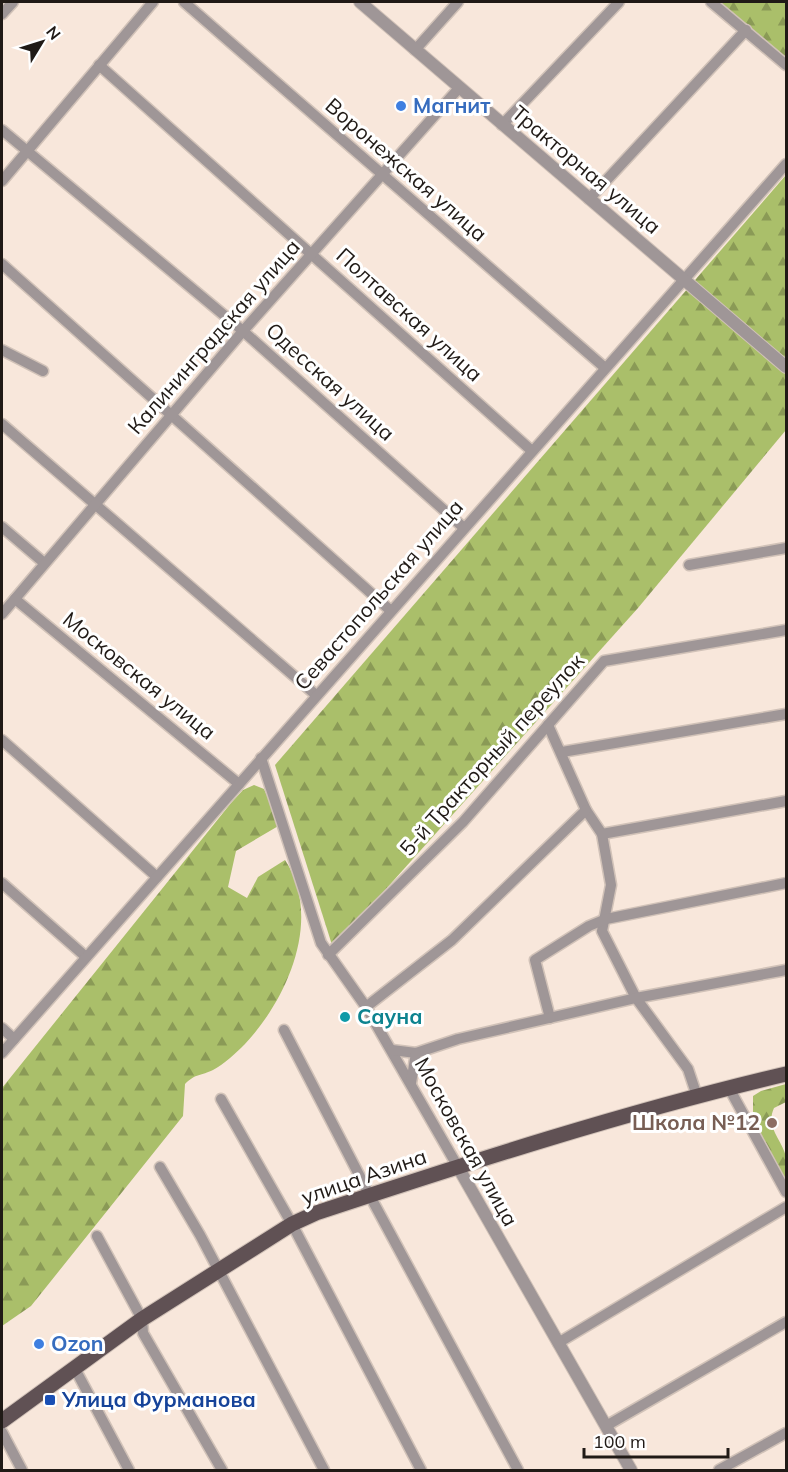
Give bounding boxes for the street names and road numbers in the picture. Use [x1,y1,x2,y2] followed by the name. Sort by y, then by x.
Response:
[321,92,493,246] street label: Воронежская улица
[507,99,666,239] street label: Тракторная улица
[122,234,305,439] street label: Калининградская улица
[331,242,488,387] street label: Полтавская улица
[261,317,400,446] street label: Одесская улица
[288,494,468,695] street label: Севастопольская улица
[58,606,221,745] street label: Московская улица
[394,647,589,861] street label: 5-й Тракторный переулок
[410,1053,524,1230] street label: Московская улица
[298,1142,430,1210] street label: улица Азина

